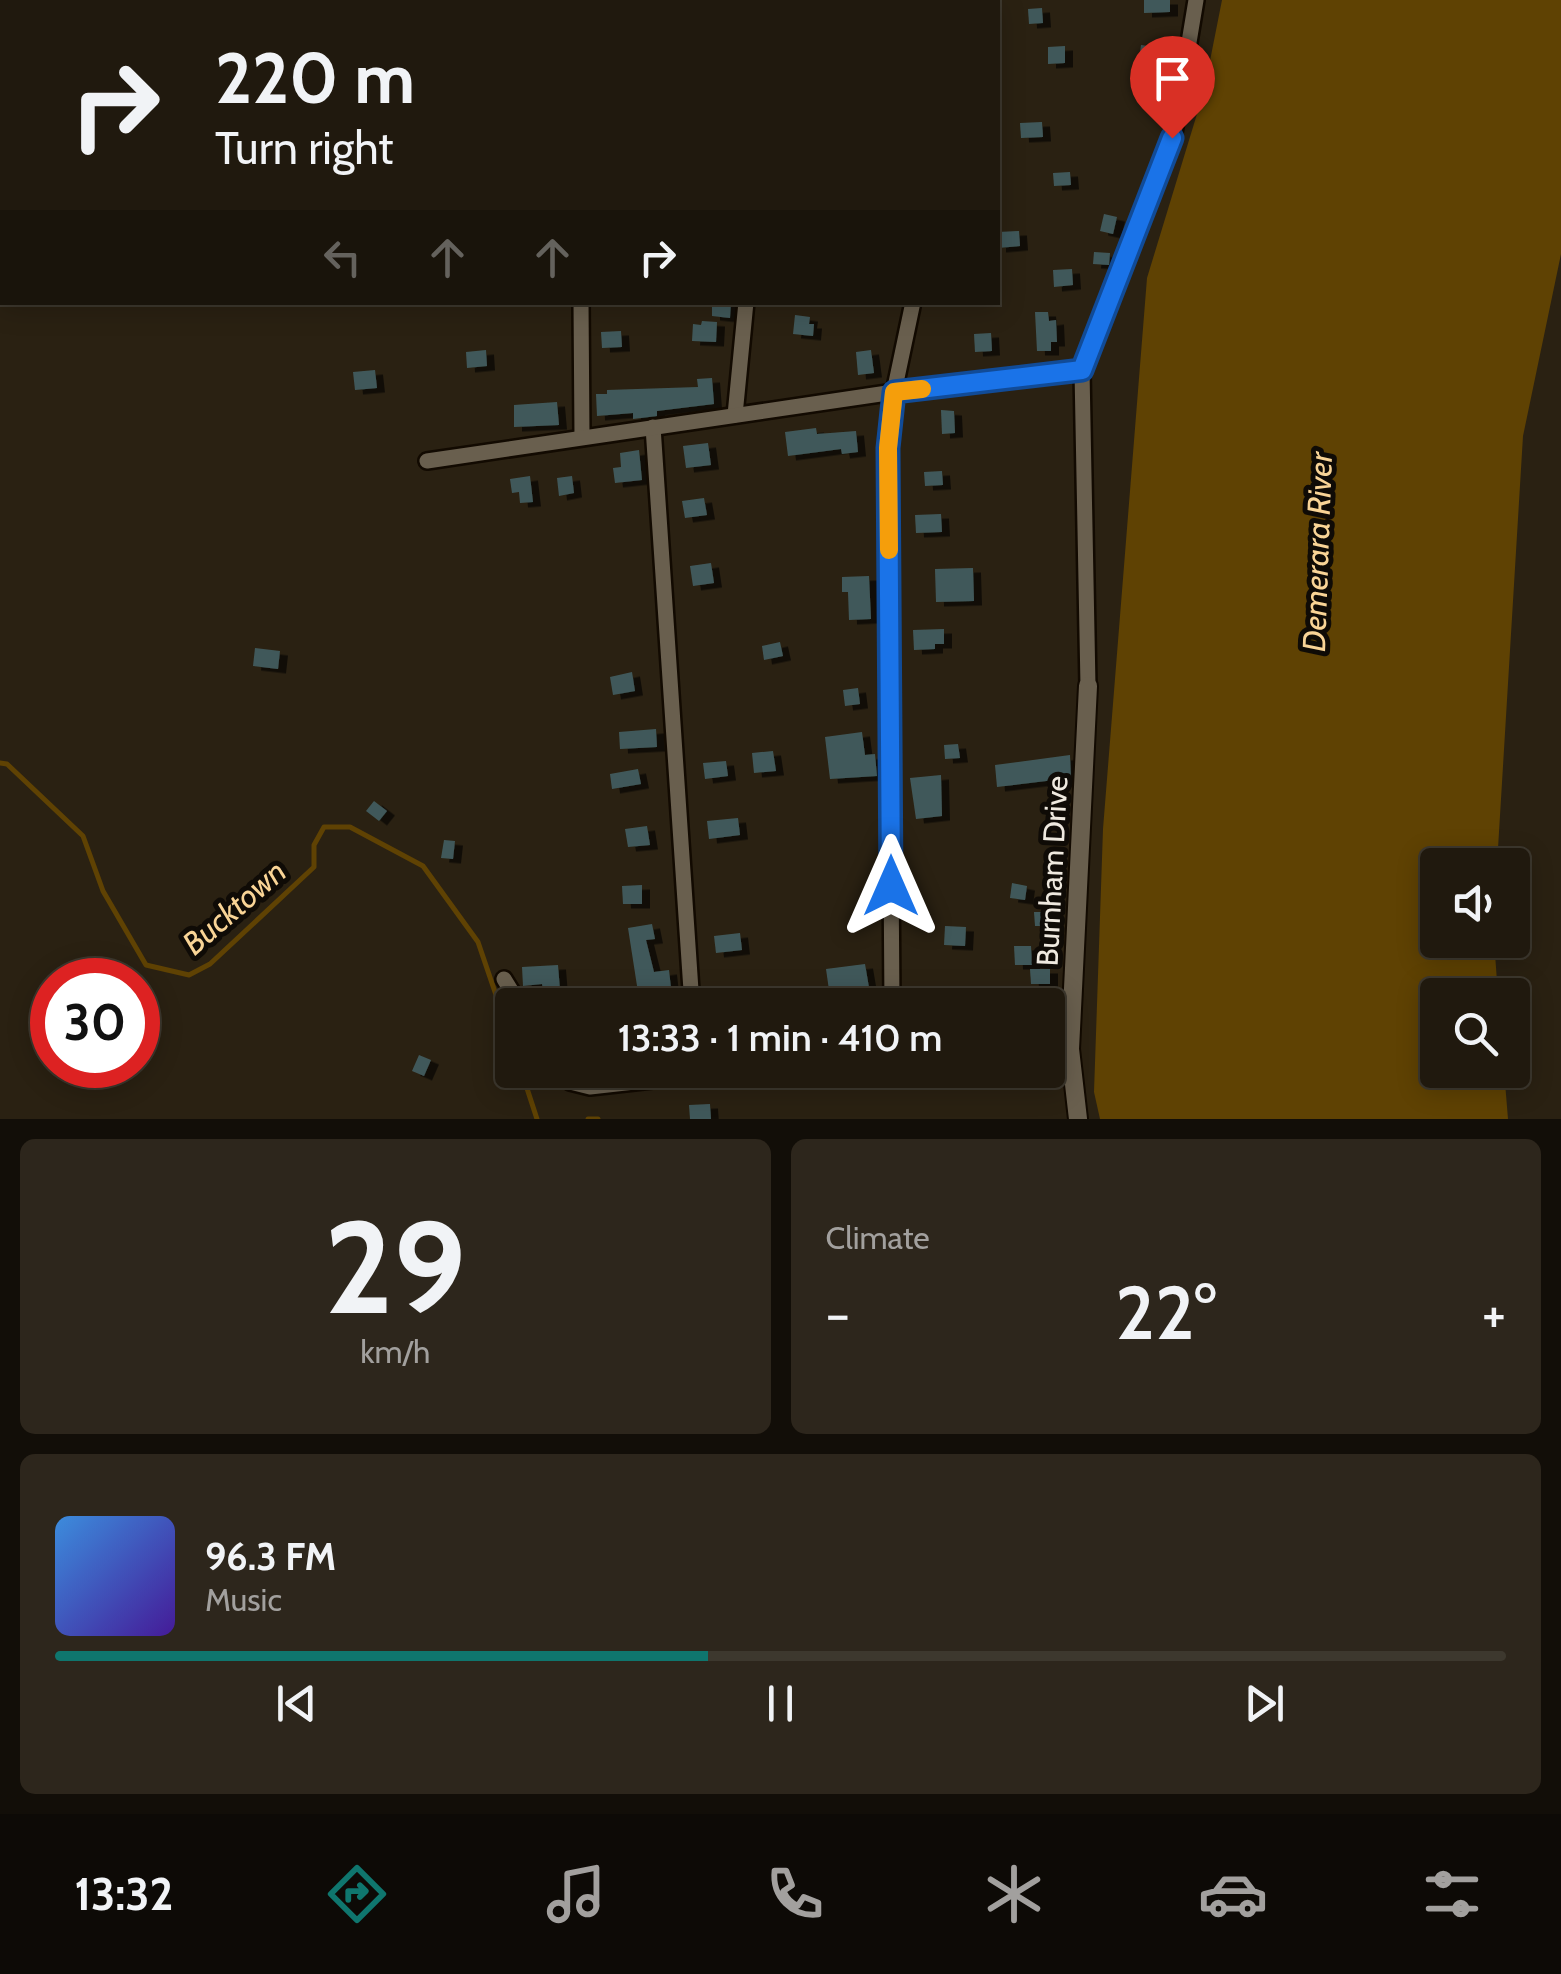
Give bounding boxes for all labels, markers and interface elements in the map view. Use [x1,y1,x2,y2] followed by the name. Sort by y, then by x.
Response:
[215,35,415,121] text: 220 m
[1130,36,1215,139] pin
[50,40,180,170] icon: right
[1145,51,1200,106] icon: arrive
[215,121,394,175] text: Turn right
[315,230,370,285] icon: left
[420,230,475,285] icon: ahead
[525,230,580,285] icon: ahead
[630,230,685,285] icon: right
[1294,450,1340,653] water label: Demerara River
[1029,775,1075,967] street label: Burnham Drive
[839,834,943,938] position arrow
[1420,848,1530,1088] map controls
[1420,848,1530,958] button: sound
[174,851,294,963] water label: Bucktown
[30,958,160,1088] speed limit sign: 30
[1420,978,1530,1088] button: search
[618,1014,942,1061] text: 13:33 · 1 min · 410 m
[324,1188,466,1346] text: 29
[826,1218,930,1257] text: Climate
[1115,1267,1216,1358] text: 22°
[826,1280,850,1347] text: −
[1482,1280,1506,1347] text: +
[360,1332,430,1371] text: km/h
[205,1533,336,1580] text: 96.3 FM
[205,1580,282,1619] text: Music
[269,1676,324,1731] icon: previous
[753,1676,808,1731] icon: pause
[1237,1676,1292,1731] icon: next
[322,1859,392,1929] icon: directions
[541,1859,611,1929] icon: music
[760,1859,830,1929] icon: phone
[979,1859,1049,1929] icon: climate
[1198,1859,1268,1929] icon: car
[1417,1859,1487,1929] icon: filters
[74,1867,173,1921] text: 13:32

